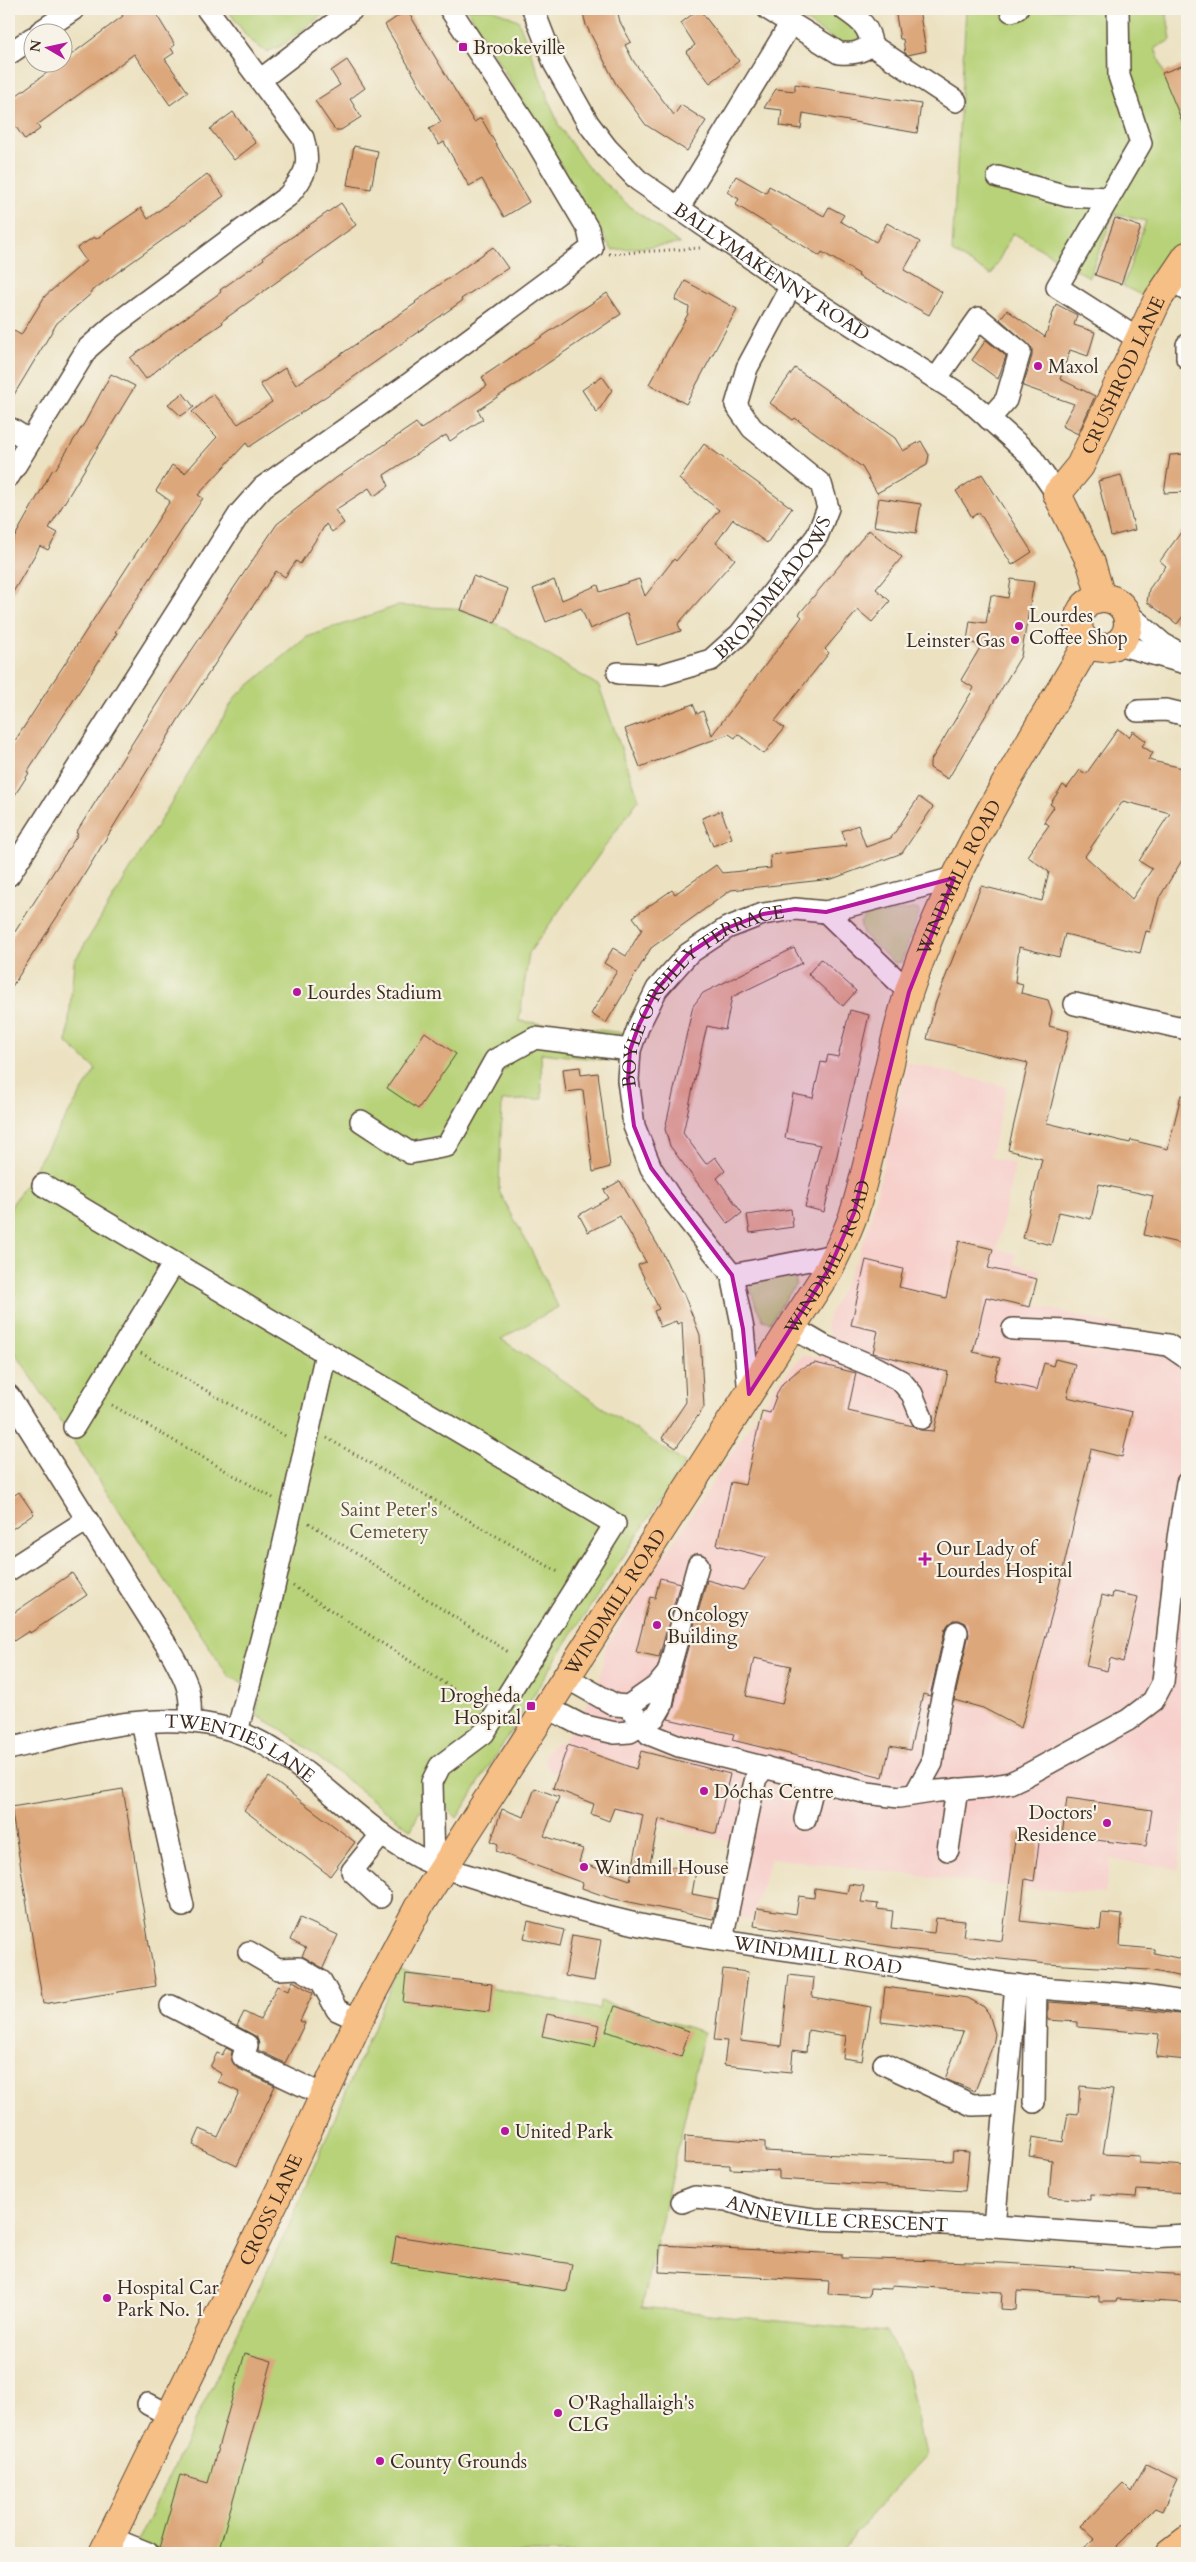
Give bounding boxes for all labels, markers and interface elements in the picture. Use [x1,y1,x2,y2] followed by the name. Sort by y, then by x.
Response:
[22,22,72,72] north arrow
[473,35,565,61] place label: Brookeville
[25,39,46,54] text: N
[457,41,469,53] marker: Brookeville
[668,197,875,347] street label: BALLYMAKENNY ROAD
[1075,292,1172,459] street label: CRUSHROD LANE
[1048,354,1099,380] place label: Maxol
[1032,360,1044,372] marker: Maxol
[708,512,838,666] street label: BROADMEADOWS
[1029,603,1128,651] place label: Lourdes Coffee Shop
[1013,620,1025,632] marker: Lourdes Coffee Shop
[906,628,1005,654] place label: Leinster Gas
[1009,634,1021,646] marker: Leinster Gas
[911,795,1008,960] street label: WINDMILL ROAD
[615,899,786,1089] street label: BOYLE O'REILLY TERRACE
[307,980,443,1006] place label: Lourdes Stadium
[291,986,303,998] marker: Lourdes Stadium
[778,1177,877,1340] street label: WINDMILL ROAD
[340,1497,438,1545] park label: Saint Peter's Cemetery
[558,1524,673,1682] street label: WINDMILL ROAD
[936,1536,1072,1584] place label: Our Lady of Lourdes Hospital
[918,1552,932,1566] marker: Our Lady of Lourdes Hospital
[667,1602,749,1650] place label: Oncology Building
[651,1619,663,1631] marker: Oncology Building
[440,1683,521,1731] place label: Drogheda Hospital
[525,1700,537,1712] marker: Drogheda Hospital
[164,1709,320,1789] street label: TWENTIES LANE
[714,1779,834,1805] place label: Dóchas Centre
[698,1785,710,1797] marker: Dóchas Centre
[1017,1800,1097,1848] place label: Doctors' Residence
[1101,1817,1113,1829] marker: Doctors' Residence
[593,1855,729,1881] place label: Windmill House
[578,1861,590,1873] marker: Windmill House
[731,1930,904,1981] street label: WINDMILL ROAD
[515,2119,614,2145] place label: United Park
[499,2125,511,2137] marker: United Park
[233,2150,309,2270] street label: CROSS LANE
[723,2189,949,2238] street label: ANNEVILLE CRESCENT
[117,2275,219,2323] place label: Hospital Car Park No. 1
[101,2292,113,2304] marker: Hospital Car Park No. 1
[568,2390,694,2438] place label: O'Raghallaigh's CLG
[552,2407,564,2419] marker: O'Raghallaigh's CLG
[390,2449,527,2475] place label: County Grounds
[374,2455,386,2467] marker: County Grounds

